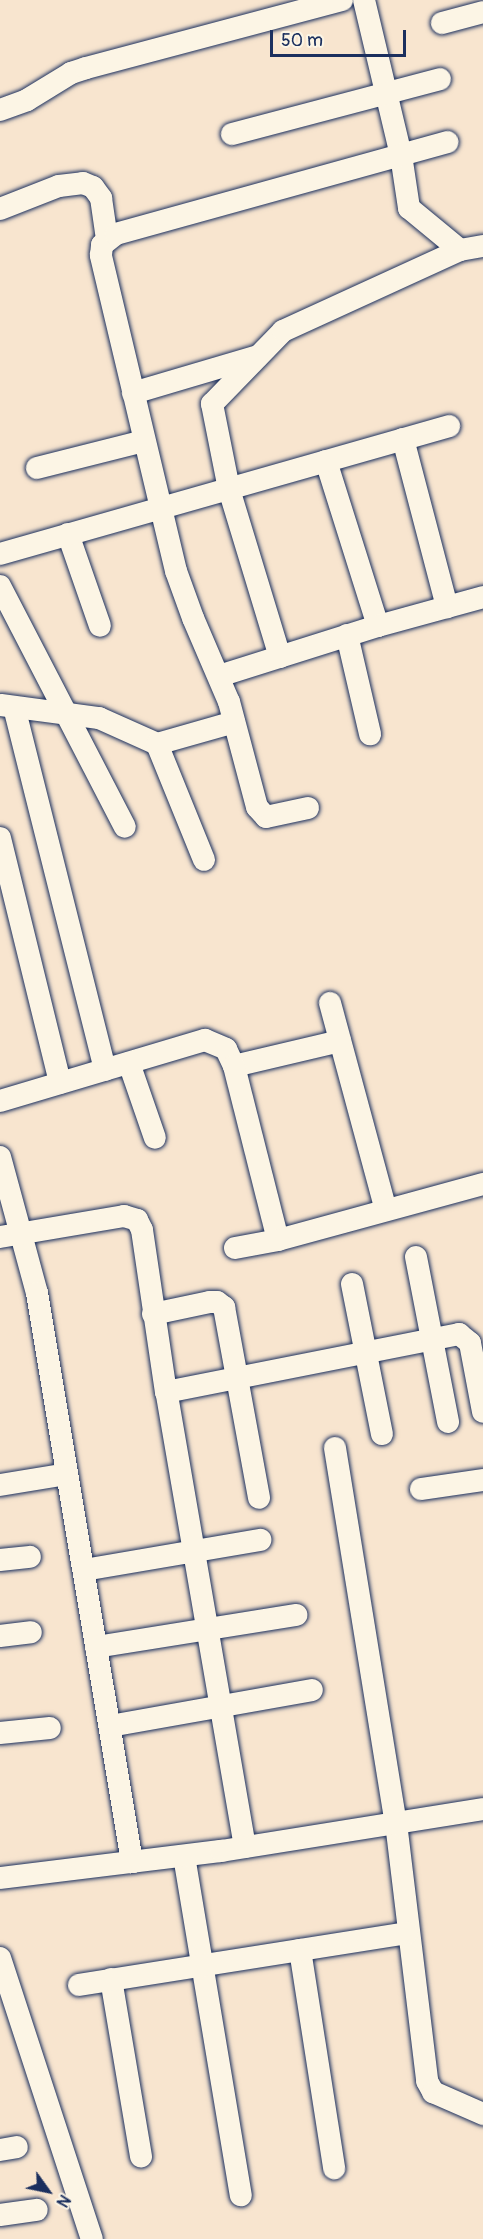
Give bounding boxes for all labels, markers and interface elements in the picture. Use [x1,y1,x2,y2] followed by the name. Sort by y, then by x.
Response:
[273,18,410,56] scale bar
[281,29,323,52] text: 50 m
[18,2161,78,2221] north arrow
[52,2191,74,2211] text: N

